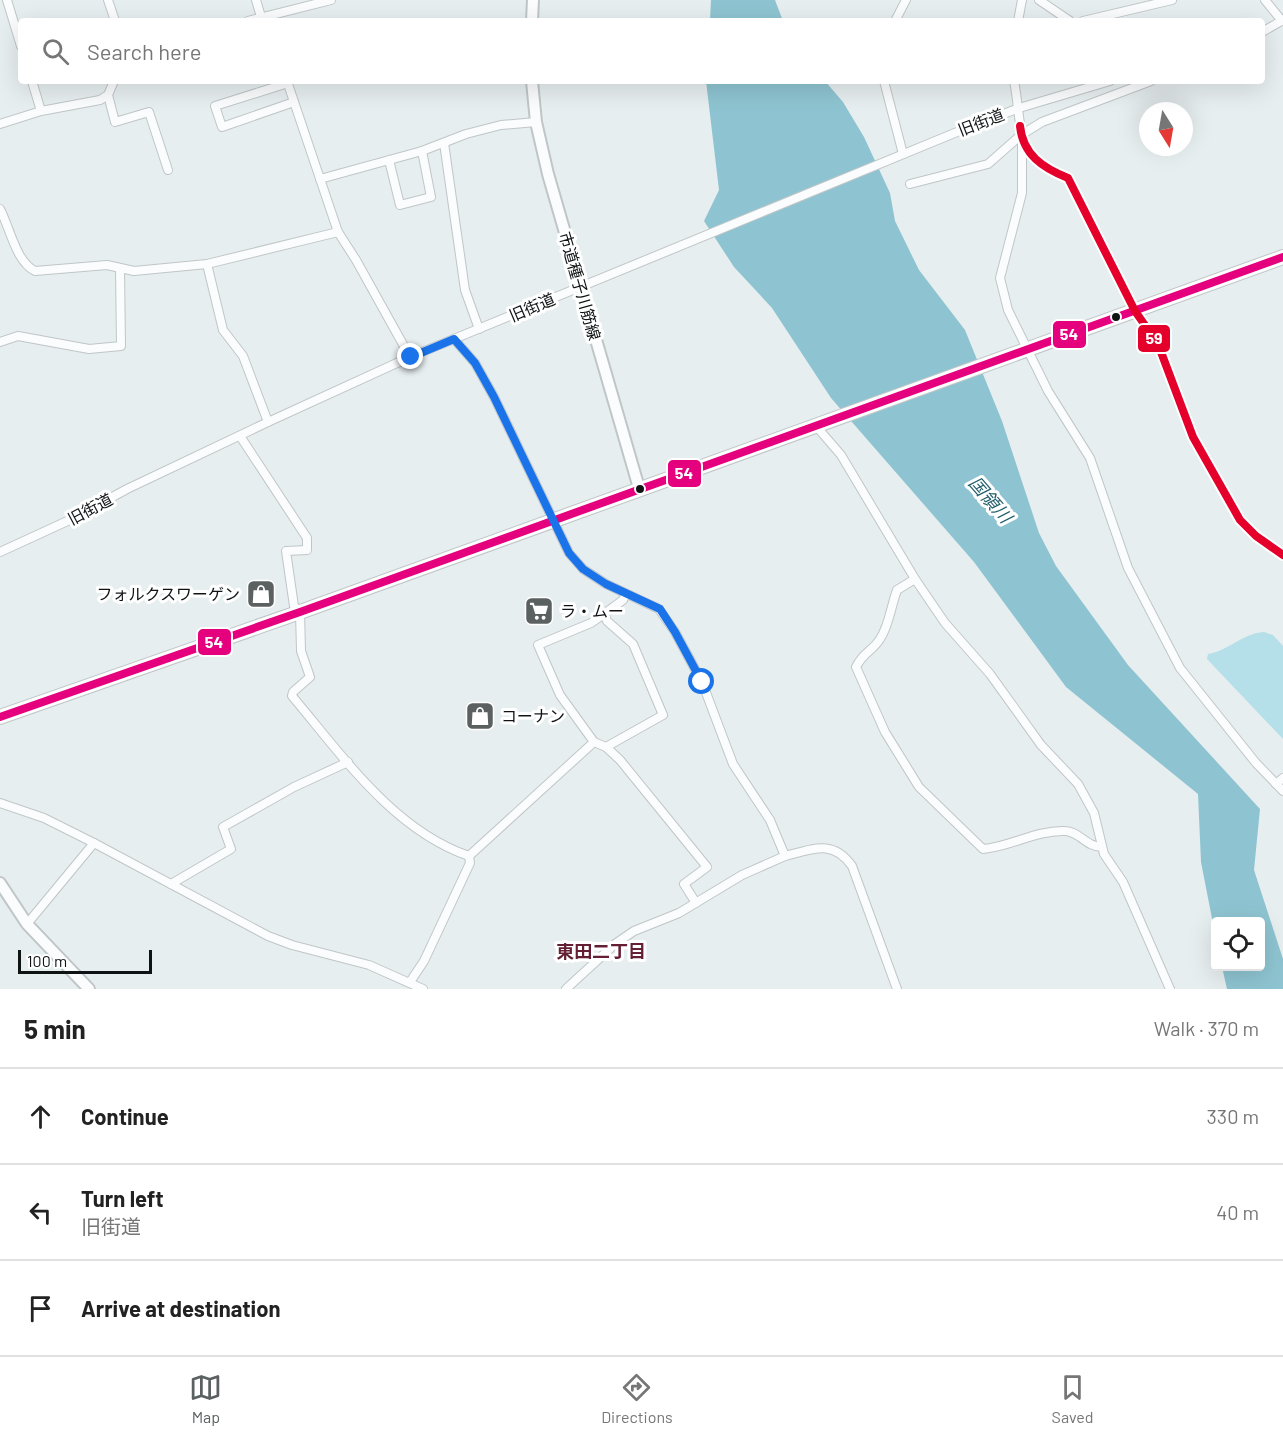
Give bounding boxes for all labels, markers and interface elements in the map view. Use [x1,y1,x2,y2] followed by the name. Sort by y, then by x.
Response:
[18,18,1265,84] search box
[39,35,72,68] icon: search
[87,38,201,64] text: Search here
[1139,102,1193,156] north arrow
[955,104,1007,139] street label: 旧街道
[556,229,605,342] street label: 市道種子川筋線
[506,288,558,325] street label: 旧街道
[1110,311,1122,323] unlabelled marker
[1052,320,1087,349] line badge: 54
[1060,324,1078,343] text: 54
[1137,324,1171,353] line badge: 59
[1145,328,1163,347] text: 59
[397,343,423,369] route end
[667,459,702,488] line badge: 54
[675,463,693,482] text: 54
[965,472,1018,528] water label: 国領川
[634,483,646,495] unlabelled marker
[64,489,115,528] street label: 旧街道
[245,578,277,610] shop icon: フォルクスワーゲン
[96,584,240,603] place label: フォルクスワーゲン
[523,595,555,627] supermarket icon: ラ・ムー
[560,601,624,620] place label: ラ・ムー
[197,628,232,656] line badge: 54
[205,632,223,651] text: 54
[688,668,714,694] route start
[464,700,496,732] shop icon: コーナン
[501,706,565,725] place label: コーナン
[1211,917,1265,971] map controls
[1211,917,1265,971] button: locate
[556,940,646,962] district label: 東田二丁目
[18,947,152,974] scale bar
[27,951,67,970] text: 100 m
[24,1013,86,1044] text: 5 min
[1154,1016,1259,1040] text: Walk · 370 m
[24,1100,57,1133] icon: ahead
[81,1103,169,1129] text: Continue
[1207,1104,1259,1128] text: 330 m
[81,1185,164,1211] text: Turn left
[24,1196,57,1229] icon: left
[1216,1200,1259,1224] text: 40 m
[81,1214,141,1238] text: 旧街道
[24,1292,57,1325] icon: arrive
[81,1295,280,1321] text: Arrive at destination
[189,1371,222,1426] tab: Map
[601,1371,673,1426] tab: Directions
[1052,1371,1094,1426] tab: Saved

